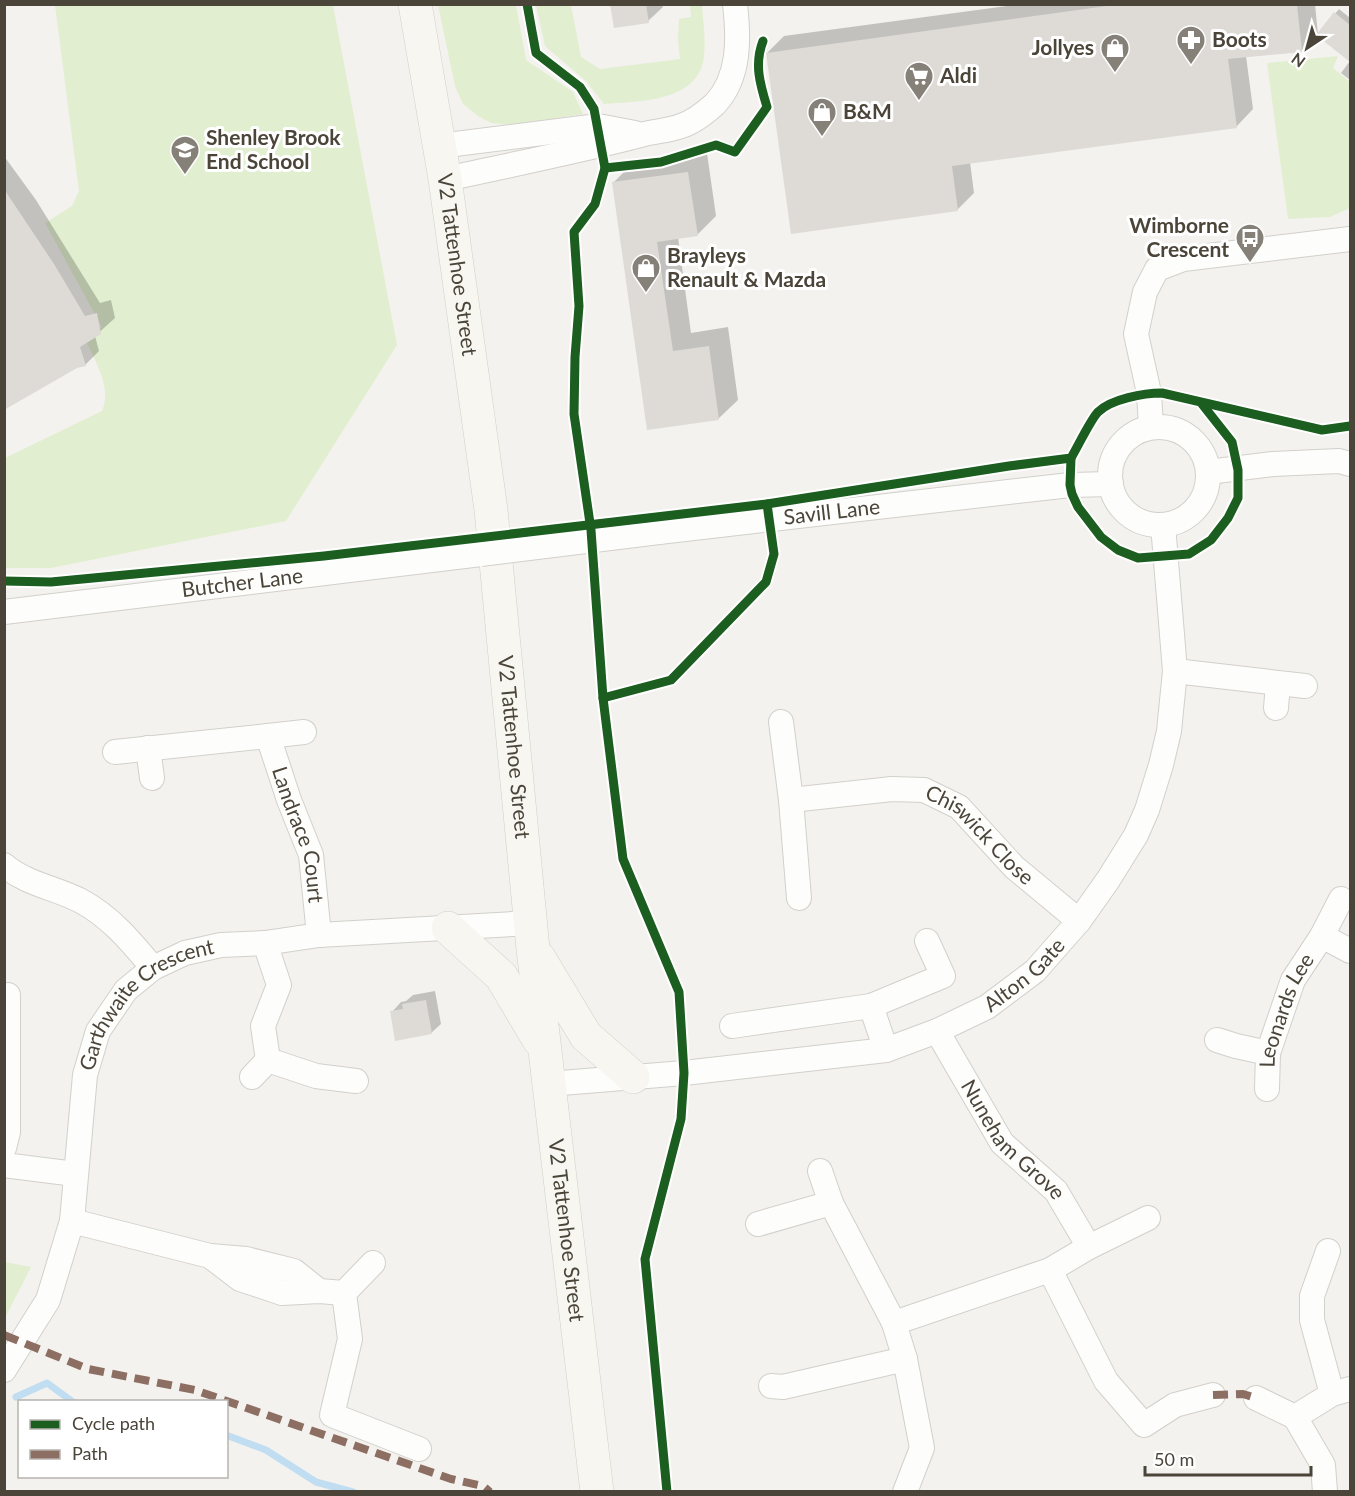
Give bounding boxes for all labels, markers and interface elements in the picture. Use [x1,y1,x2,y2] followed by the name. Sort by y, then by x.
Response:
[1277,18,1337,78] north arrow
[1175,24,1207,66] pharmacy icon: Boots
[1212,26,1267,51] place label: Boots
[1099,32,1131,74] shop icon: Jollyes
[1032,34,1094,59] place label: Jollyes
[1287,49,1308,72] text: N
[903,60,935,102] supermarket icon: Aldi
[939,62,977,87] place label: Aldi
[806,96,838,138] shop icon: B&M
[843,98,892,123] place label: B&M
[206,124,341,173] place label: Shenley Brook End School
[169,134,201,176] school or university icon: Shenley Brook End School
[433,172,483,358] street label: V2 Tattenhoe Street
[1129,212,1229,261] place label: Wimborne Crescent
[1234,222,1266,264] bus stop icon: Wimborne Crescent
[667,242,826,291] place label: Brayleys Renault & Mazda
[630,252,662,294] shop icon: Brayleys Renault & Mazda
[782,493,881,529] street label: Savill Lane
[180,562,304,601] street label: Butcher Lane
[494,654,536,840] street label: V2 Tattenhoe Street
[268,763,330,904] street label: Landrace Court
[922,779,1039,889] street label: Chiswick Close
[978,932,1069,1016] street label: Alton Gate
[73,933,217,1073] street label: Garthwaite Crescent
[1253,948,1318,1068] street label: Leonards Lee
[957,1075,1072,1203] street label: Nuneham Grove
[544,1137,591,1323] street label: V2 Tattenhoe Street
[18,1400,228,1478] legend
[72,1412,155,1434] text: Cycle path
[1145,1439,1312,1477] scale bar
[72,1442,108,1464] text: Path
[1154,1448,1194,1470] text: 50 m

